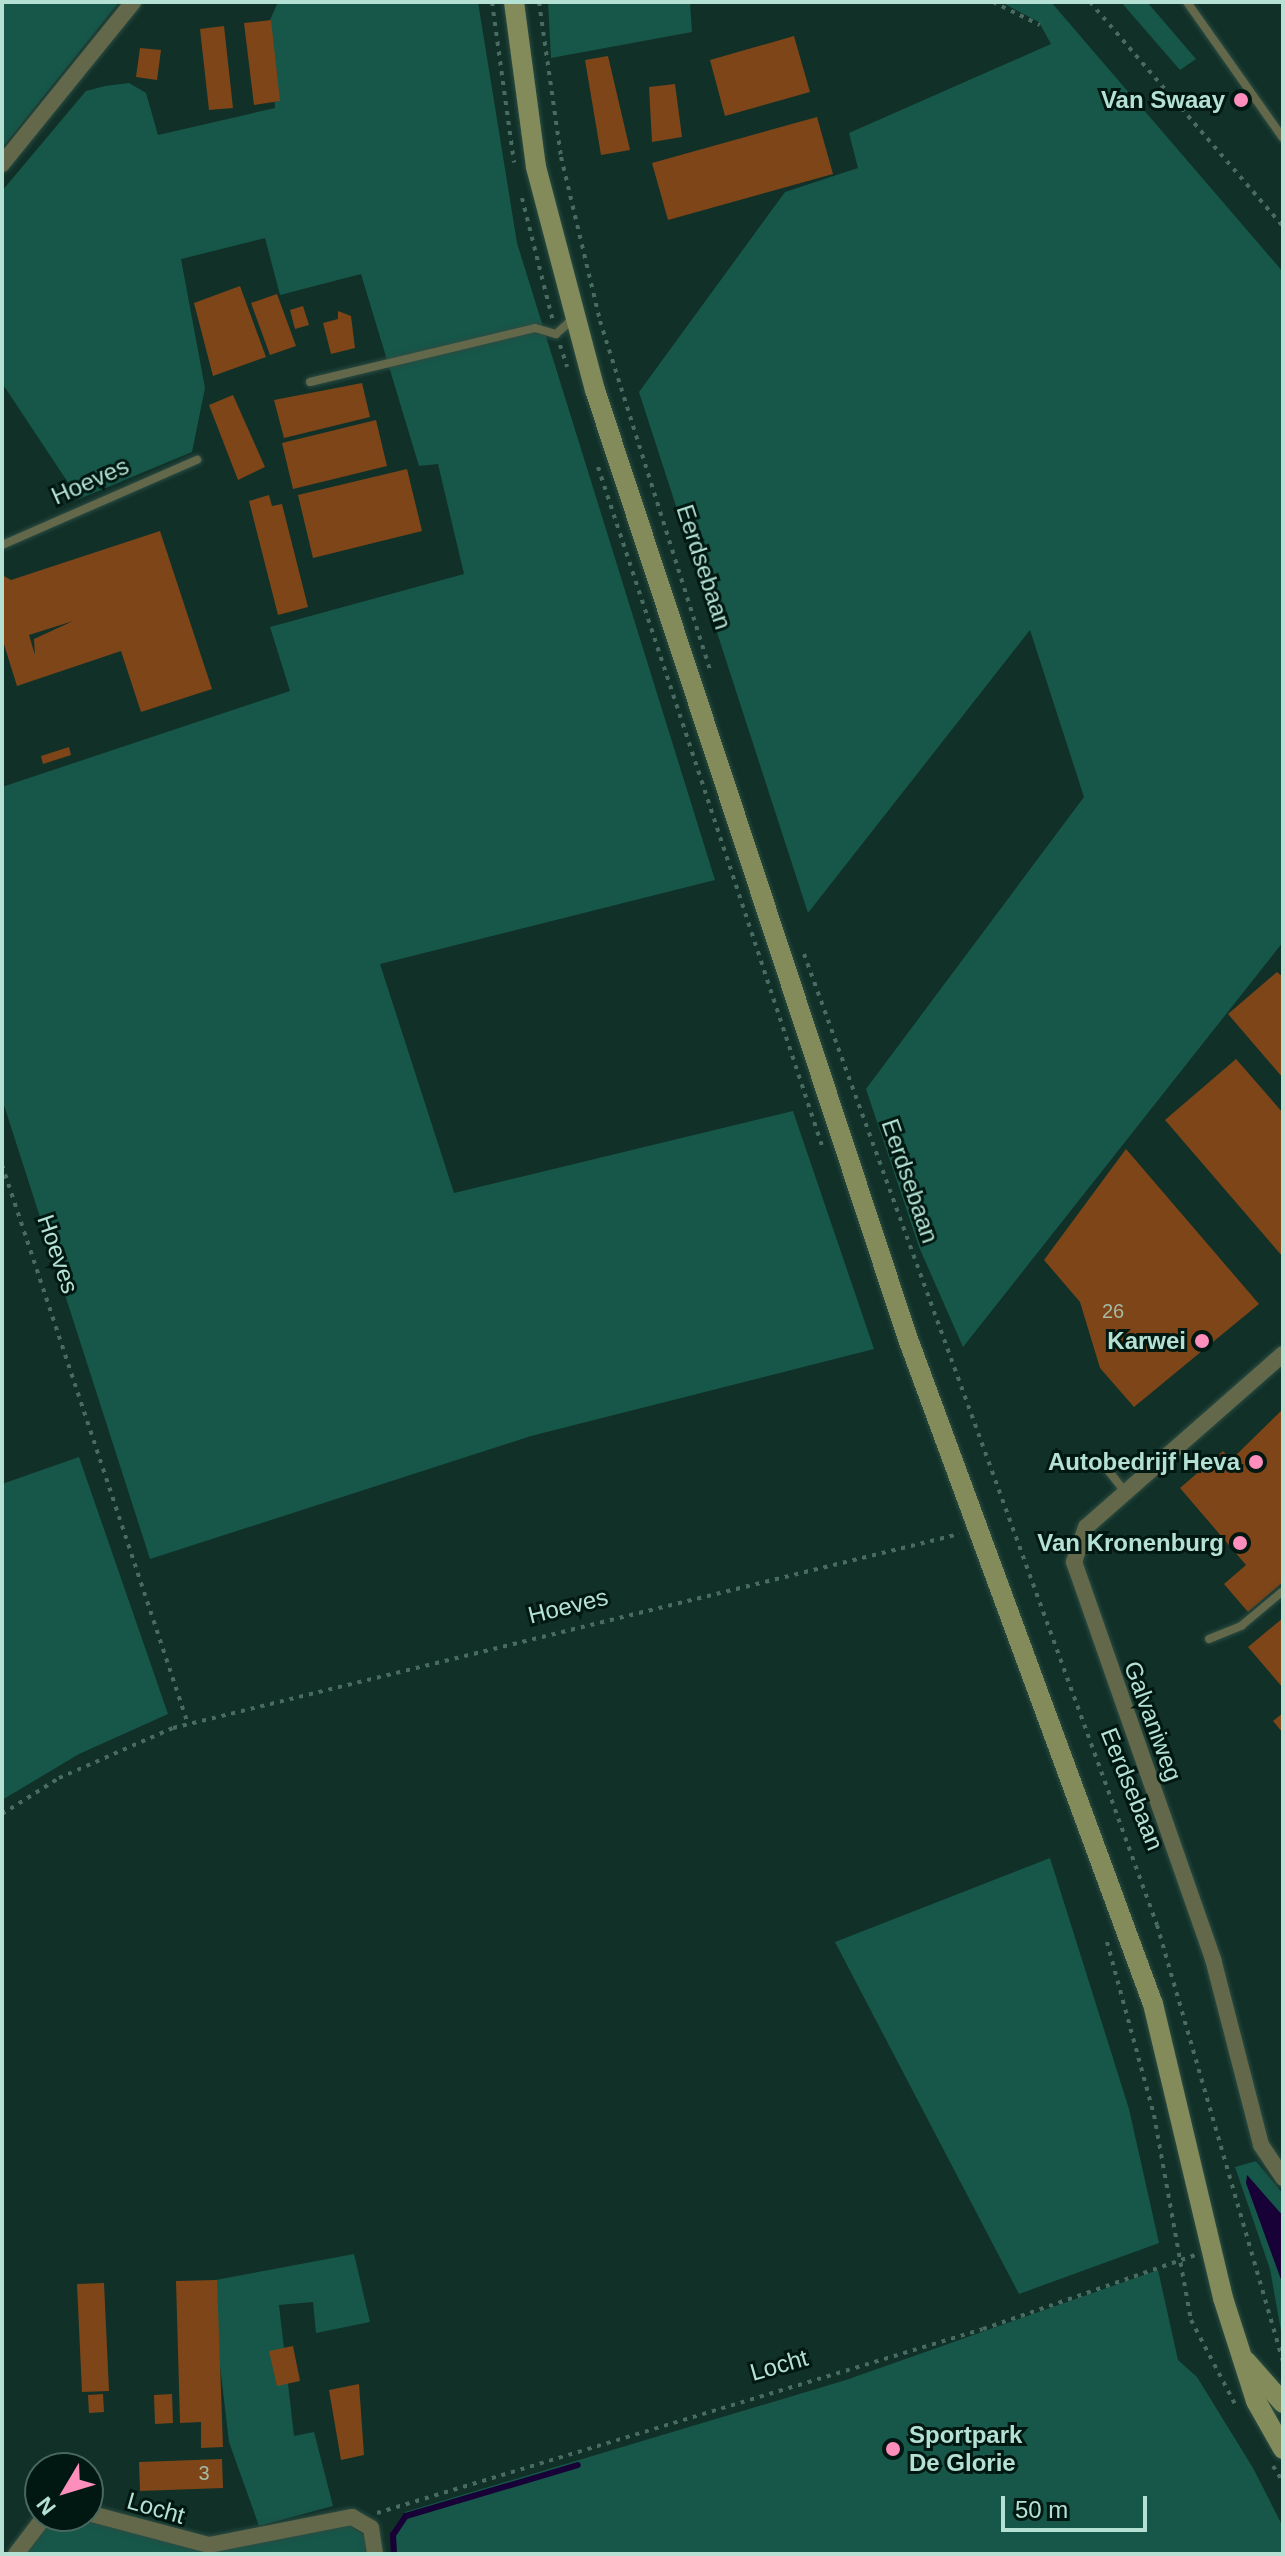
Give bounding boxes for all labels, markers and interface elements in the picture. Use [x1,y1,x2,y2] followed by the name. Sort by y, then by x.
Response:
[1101,86,1225,114] place label: Van Swaay
[1232,91,1250,109] marker: Van Swaay
[47,451,133,511] street label: Hoeves
[670,501,738,633] street label: Eerdsebaan
[875,1115,945,1247] street label: Eerdsebaan
[31,1211,85,1297] street label: Hoeves
[1102,1299,1124,1323] house number: 26
[1107,1327,1186,1355] place label: Karwei
[1193,1332,1211,1350] marker: Karwei
[1048,1448,1240,1476] place label: Autobedrijf Heva
[1247,1453,1265,1471] marker: Autobedrijf Heva
[1037,1529,1224,1557] place label: Van Kronenburg
[1231,1534,1249,1552] marker: Van Kronenburg
[525,1582,611,1630] street label: Hoeves
[1118,1657,1188,1785] street label: Galvaniweg
[1094,1724,1170,1854] street label: Eerdsebaan
[747,2343,811,2387] street label: Locht
[909,2421,1022,2477] place label: Sportpark De Glorie
[884,2440,902,2458] marker: Sportpark De Glorie
[24,2452,104,2532] north arrow
[198,2461,210,2485] house number: 3
[1005,2480,1151,2530] scale bar
[124,2486,188,2530] street label: Locht
[32,2492,61,2520] text: N
[1015,2496,1068,2523] text: 50 m

